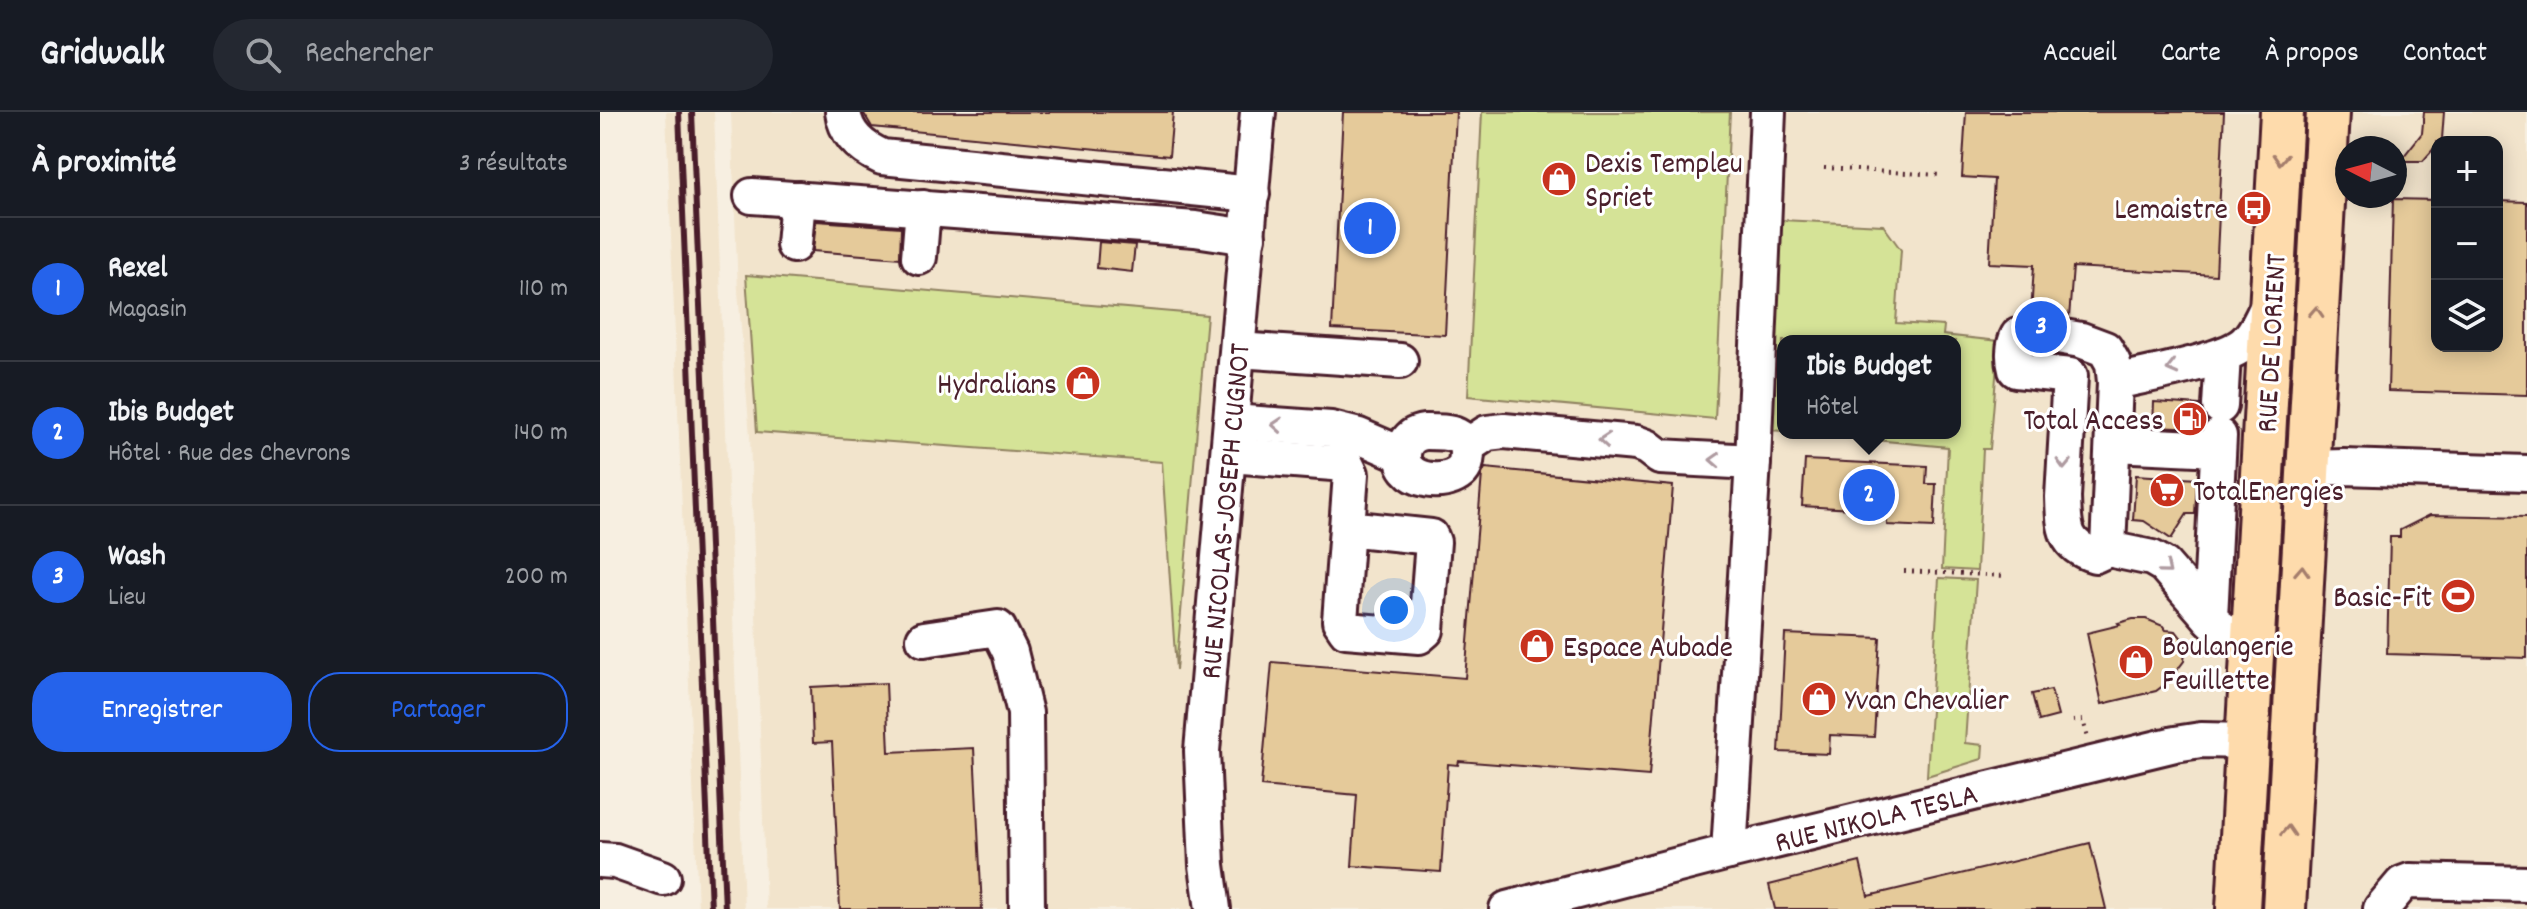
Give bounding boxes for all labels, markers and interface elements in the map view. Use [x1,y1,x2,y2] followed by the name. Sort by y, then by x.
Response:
[213,19,773,91] search box
[40,28,165,83] text: Gridwalk
[241,33,285,77] icon: search
[305,34,433,77] text: Rechercher
[2043,35,2117,75] text: Accueil
[2161,35,2221,75] text: Carte
[2265,35,2359,75] text: À propos
[2403,35,2487,75] text: Contact
[2335,136,2407,208] north arrow
[2431,136,2503,352] map controls
[2431,136,2503,208] button: +
[32,140,176,189] text: À proximité
[1585,145,1743,222] place label: Dexis Templeu Spriet
[459,146,568,183] text: 3 résultats
[2272,153,2289,166] one-way arrow
[1540,160,1578,198] shop icon: Dexis Templeu Spriet
[2235,189,2273,227] bus stop icon: Lemaistre
[2114,191,2228,234] place label: Lemaistre
[1344,198,1396,258] pin: 1
[2431,208,2503,280] button: −
[108,249,167,292] text: Rexel
[2248,253,2301,434] street label: RUE DE LORIENT
[55,271,61,308] text: 1
[519,271,568,308] text: 110 m
[2431,280,2503,352] button: layers
[108,292,187,329] text: Magasin
[2015,297,2067,357] pin: 3
[2307,305,2324,318] one-way arrow
[1777,335,1961,439] popup
[1192,342,1265,681] street label: RUE NICOLAS-JOSEPH CUGNOT
[1806,347,1932,390] text: Ibis Budget
[2166,359,2179,376] one-way arrow
[1064,364,1102,402] shop icon: Hydralians
[937,366,1057,409] place label: Hydralians
[1806,390,1858,427] text: Hôtel
[108,393,234,436] text: Ibis Budget
[2171,400,2209,438] fuel station icon: Total Access
[2023,402,2164,445] place label: Total Access
[52,415,64,452] text: 2
[514,415,568,452] text: 140 m
[1270,417,1283,434] one-way arrow
[1597,432,1610,449] one-way arrow
[108,436,351,473] text: Hôtel · Rue des Chevrons
[1708,452,1721,469] one-way arrow
[2056,458,2073,471] one-way arrow
[1843,465,1895,525] pin: 2
[2148,471,2186,509] supermarket icon: TotalEnergies
[2193,473,2344,516] place label: TotalEnergies
[108,537,166,580] text: Wash
[52,559,64,596] text: 3
[504,559,568,596] text: 200 m
[2157,559,2171,574] one-way arrow
[2293,564,2310,577] one-way arrow
[2439,577,2477,615] sports icon: Basic-Fit
[2333,579,2432,622] place label: Basic-Fit
[108,580,146,617] text: Lieu
[1374,590,1414,630] your location
[1518,627,1556,665] shop icon: Espace Aubade
[2162,628,2294,705] place label: Boulangerie Feuillette
[1563,629,1733,672] place label: Espace Aubade
[2117,643,2155,681] shop icon: Boulangerie Feuillette
[32,672,292,752] button: Enregistrer
[308,672,568,752] button: Partager
[1800,680,1838,718] shop icon: Yvan Chevalier
[1845,682,2009,725] place label: Yvan Chevalier
[1771,775,1983,867] street label: RUE NIKOLA TESLA
[2279,824,2296,837] one-way arrow

